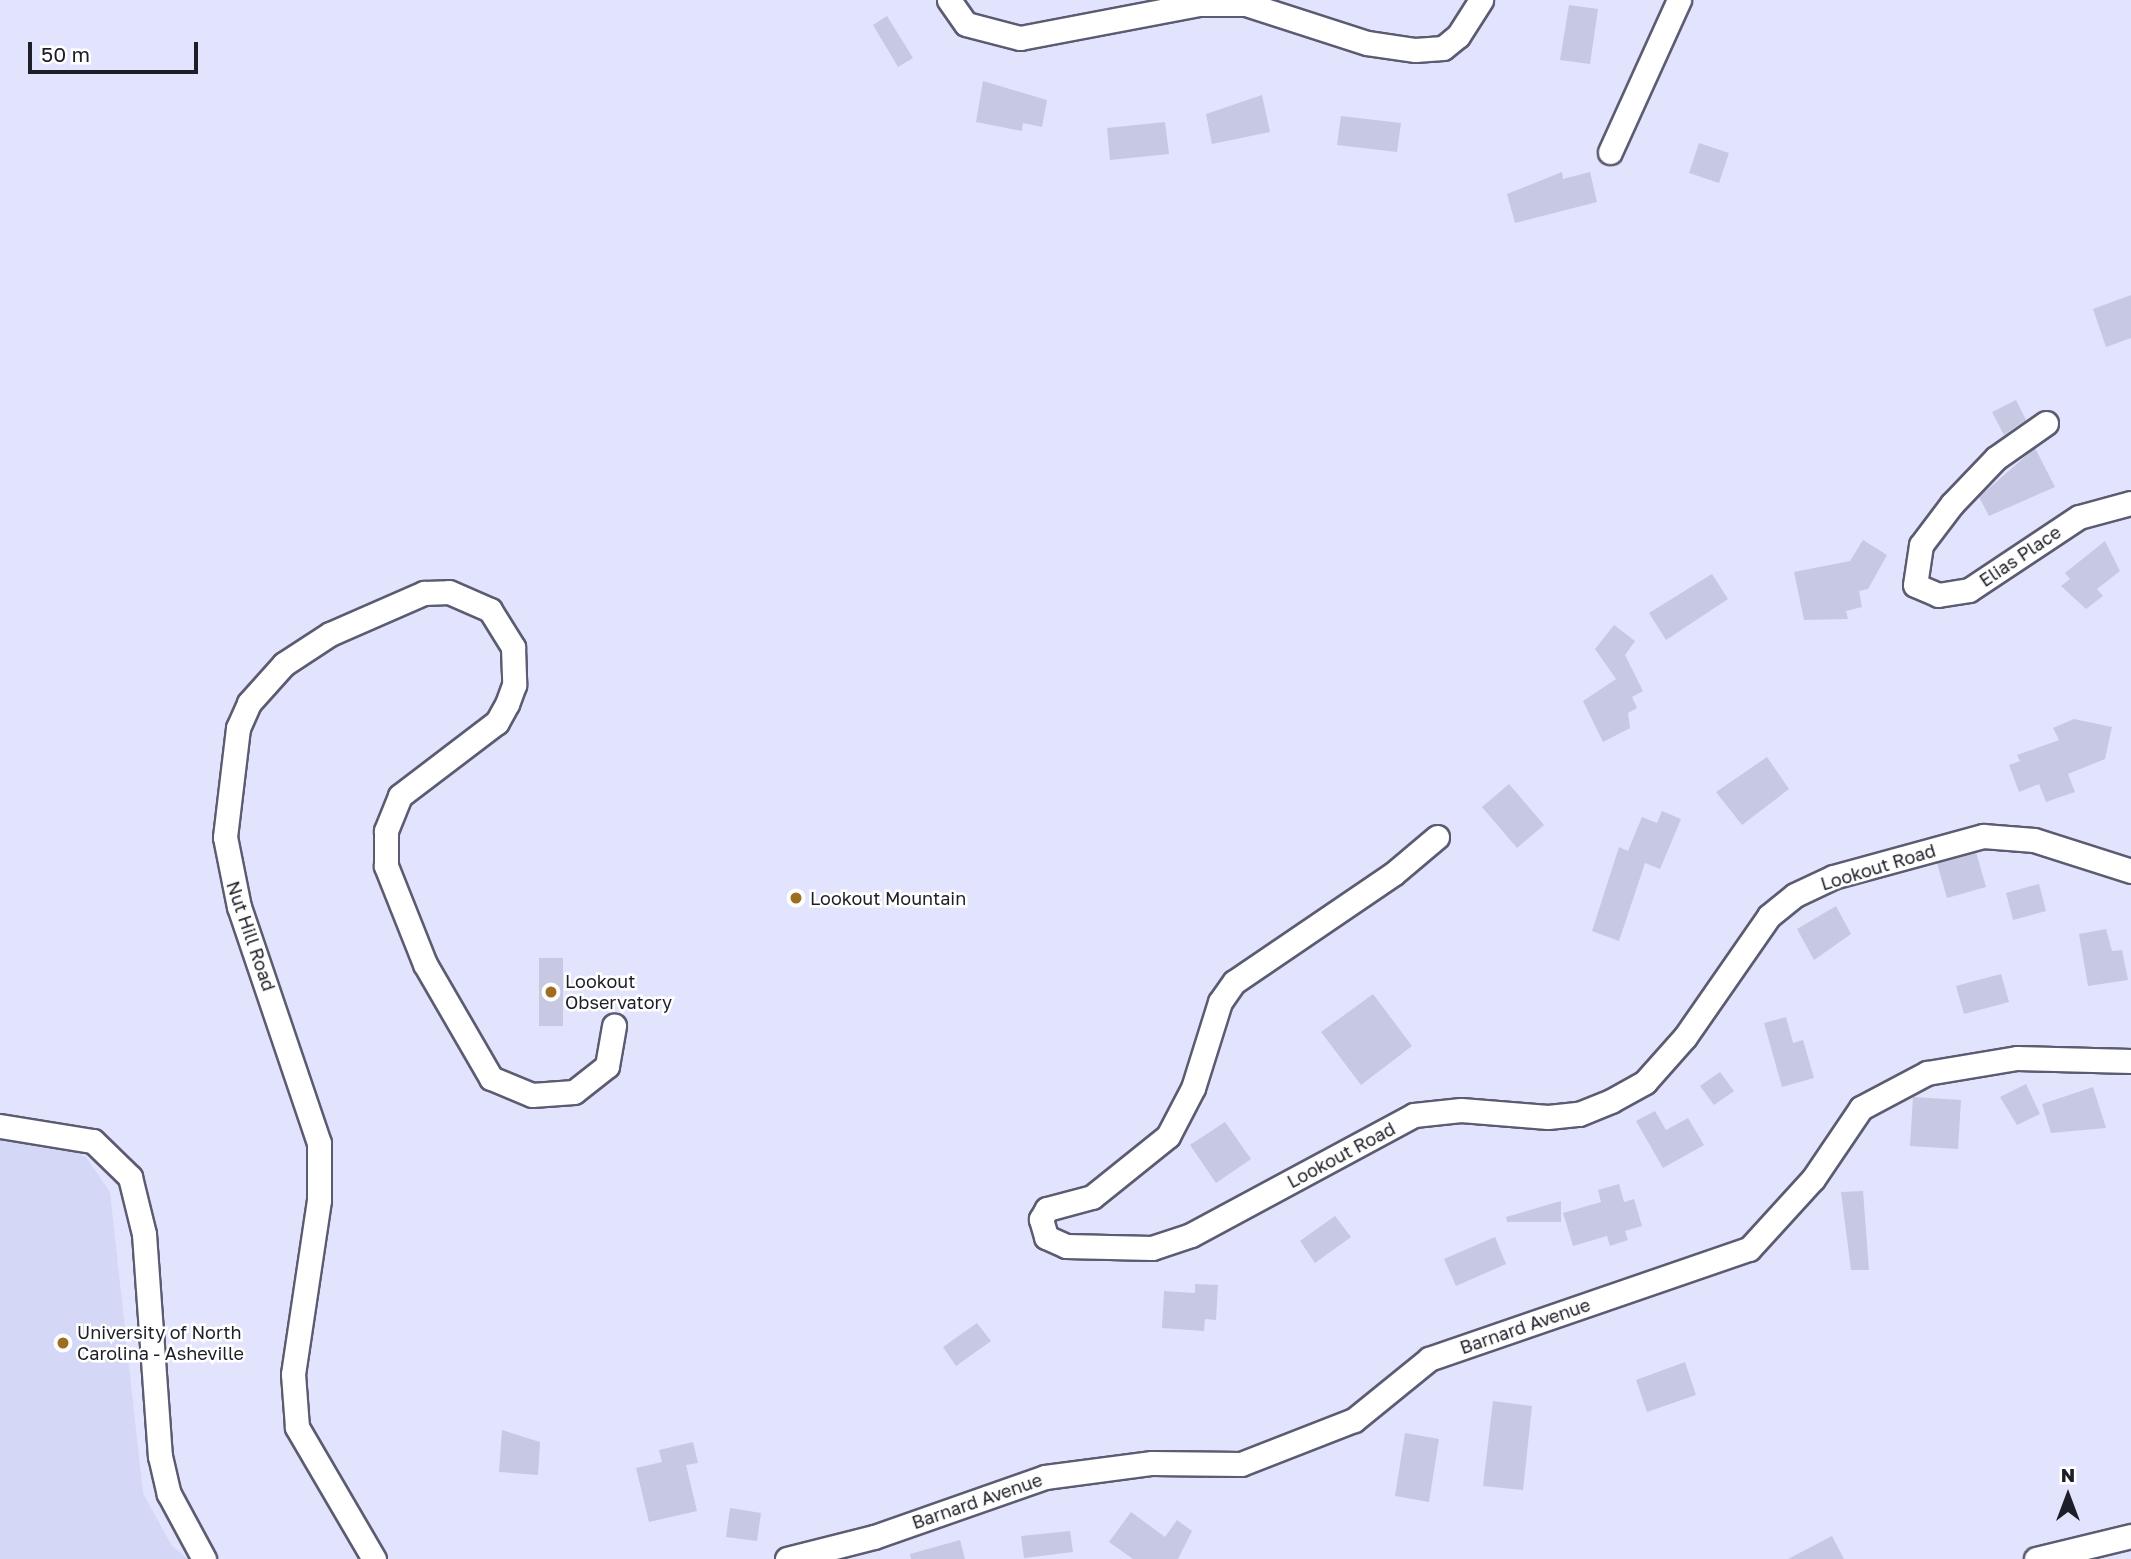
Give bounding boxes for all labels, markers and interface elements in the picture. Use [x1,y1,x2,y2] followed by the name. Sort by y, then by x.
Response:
[32,28,201,72] scale bar
[41,41,90,67] text: 50 m
[1975,521,2065,591] street label: Elias Place
[1818,839,1938,895] street label: Lookout Road
[222,878,280,994] street label: Nut Hill Road
[810,887,966,909] place label: Lookout Mountain
[788,890,804,906] marker: Lookout Mountain
[565,971,672,1014] place label: Lookout Observatory
[543,984,559,1000] marker: Lookout Observatory
[1283,1118,1399,1192] street label: Lookout Road
[1457,1294,1593,1358] street label: Barnard Avenue
[77,1322,244,1364] place label: University of North Carolina - Asheville
[55,1335,71,1351] marker: University of North Carolina - Asheville
[2033,1461,2103,1531] north arrow
[2061,1463,2075,1486] text: N
[909,1469,1045,1533] street label: Barnard Avenue

